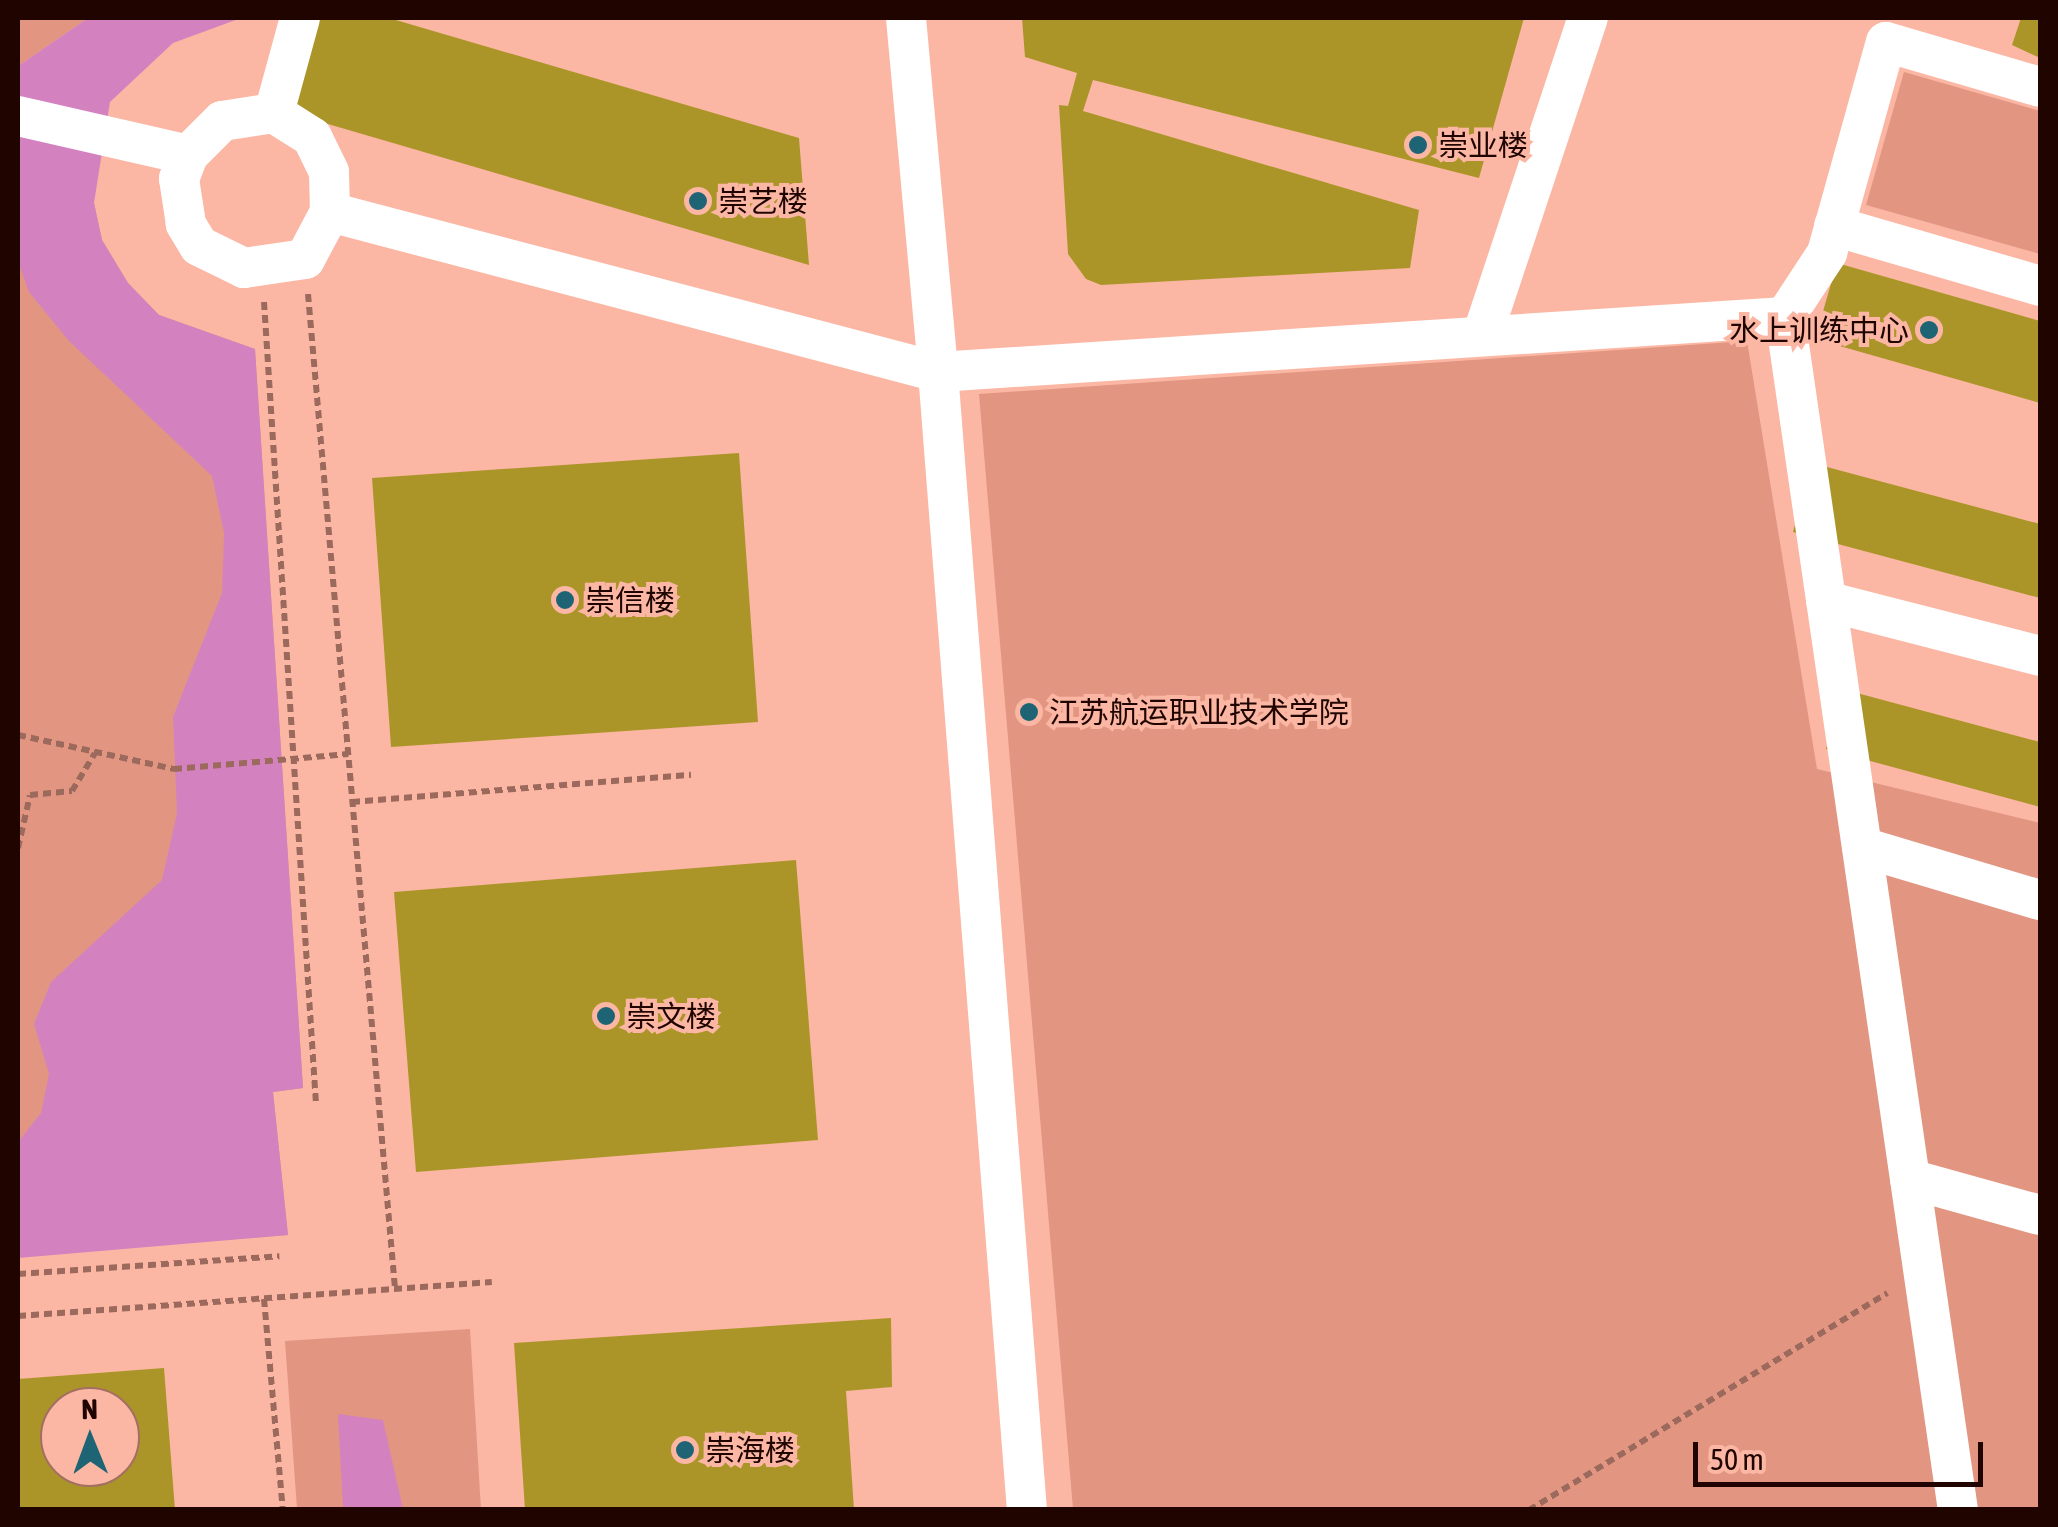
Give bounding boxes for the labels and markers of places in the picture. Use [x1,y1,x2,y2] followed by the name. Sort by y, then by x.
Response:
[1438,127,1528,163] place label: 崇业楼
[1407,134,1429,156] marker: 崇业楼
[718,183,808,219] place label: 崇艺楼
[687,190,709,212] marker: 崇艺楼
[1729,312,1909,348] place label: 水上训练中心
[1918,319,1940,341] marker: 水上训练中心
[585,582,675,618] place label: 崇信楼
[554,589,576,611] marker: 崇信楼
[1049,694,1349,730] place label: 江苏航运职业技术学院
[1018,701,1040,723] marker: 江苏航运职业技术学院
[626,998,716,1034] place label: 崇文楼
[595,1005,617,1027] marker: 崇文楼
[705,1432,795,1468] place label: 崇海楼
[674,1439,696,1461] marker: 崇海楼

